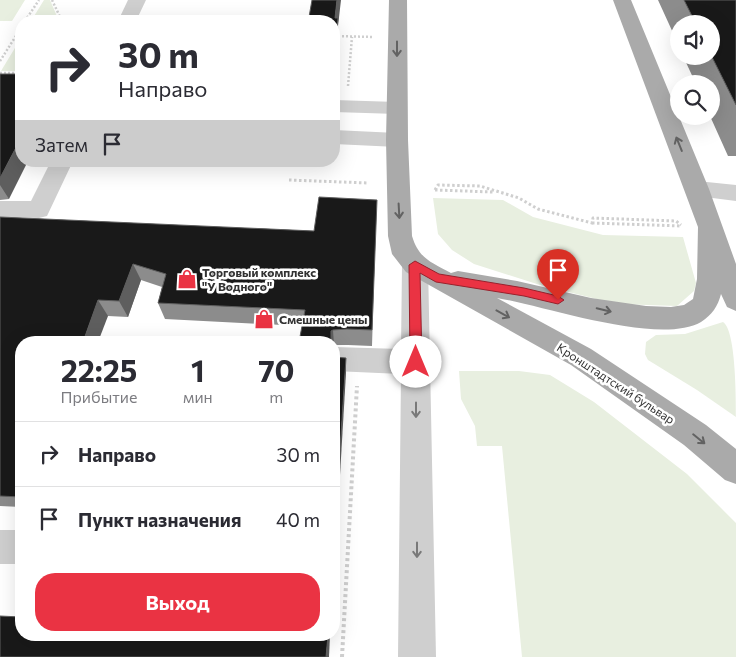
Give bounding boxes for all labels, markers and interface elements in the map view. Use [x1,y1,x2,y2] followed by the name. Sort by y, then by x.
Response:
[670,15,720,125] map controls
[670,15,720,65] button: sound
[118,32,199,75] text: 30 m
[35,35,100,100] icon: right
[392,40,402,56] one-way arrow
[118,75,208,102] text: Направо
[670,75,720,125] button: search
[98,130,126,158] icon: arrive
[35,133,88,156] text: Затем
[674,137,683,152] one-way arrow
[394,203,403,219] one-way arrow
[537,249,579,300] pin
[544,256,572,284] icon: arrive
[202,265,316,293] place label: Торговый комплекс "У Водного"
[176,268,198,290] shop icon: Торговый комплекс "У Водного"
[596,306,612,315] one-way arrow
[253,308,275,330] shop icon: Смешные цены
[495,310,510,320] one-way arrow
[279,312,367,326] place label: Смешные цены
[389,335,441,387] position arrow
[555,340,677,426] street label: Кронштадтский бульвар
[61,351,137,388] text: 22:25
[191,351,205,388] text: 1
[258,351,294,388] text: 70
[61,387,137,406] text: Прибытие
[183,387,213,406] text: мин
[269,387,283,406] text: m
[411,402,421,418] one-way arrow
[692,433,705,444] one-way arrow
[35,440,63,468] icon: right
[78,443,156,466] text: Направо
[277,443,320,466] text: 30 m
[35,505,63,533] icon: arrive
[78,508,241,531] text: Пункт назначения
[276,508,320,531] text: 40 m
[412,542,422,558] one-way arrow
[35,573,320,631] button: Выход

